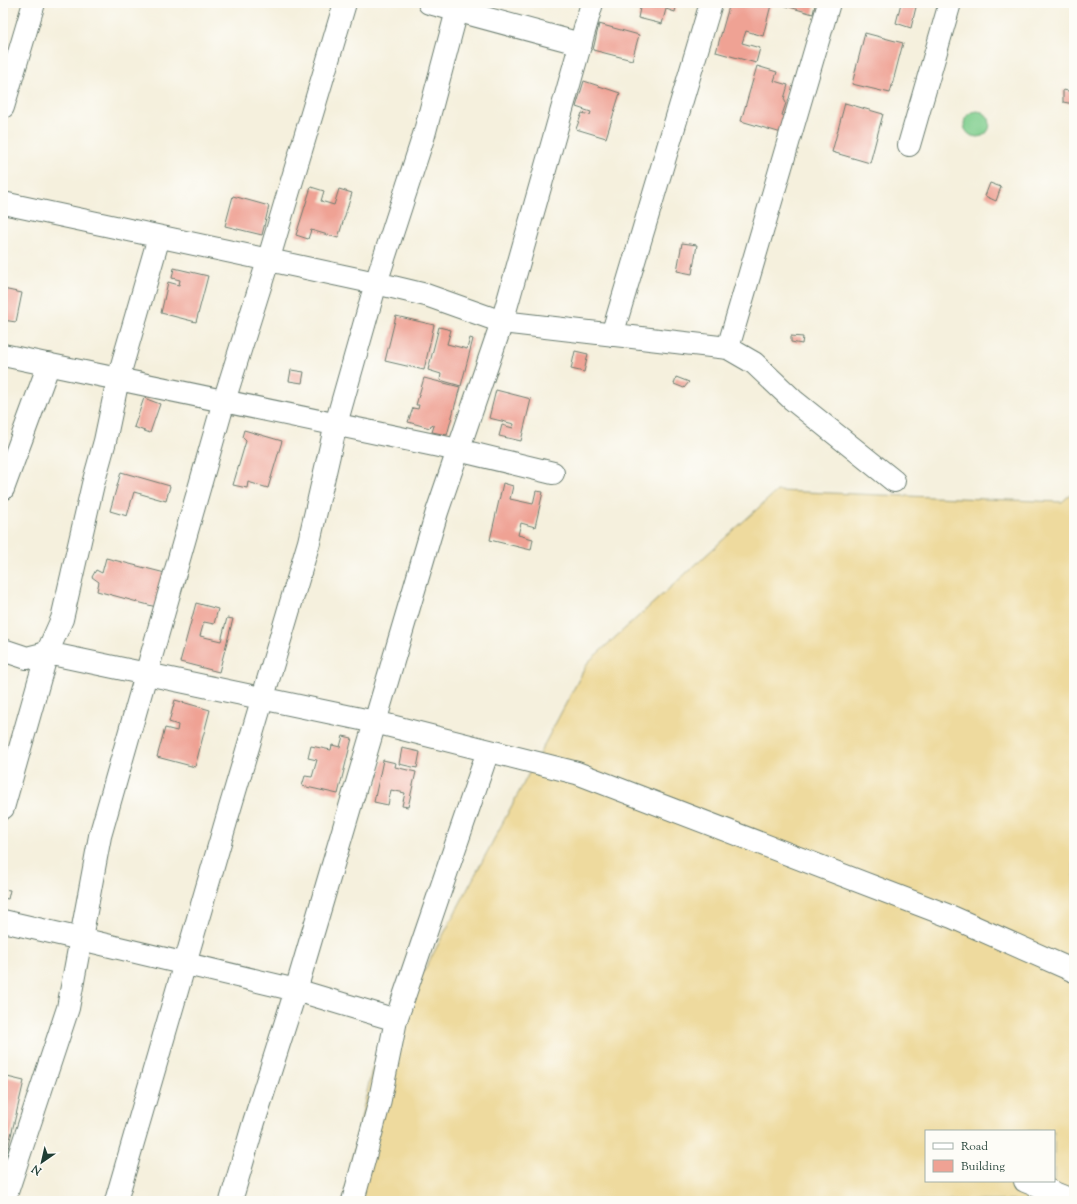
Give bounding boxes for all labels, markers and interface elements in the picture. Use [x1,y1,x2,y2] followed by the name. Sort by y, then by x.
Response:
[925,1130,1055,1182] legend
[961,1138,988,1156] text: Road
[22,1142,62,1182] north arrow
[961,1158,1005,1176] text: Building
[29,1160,46,1179] text: N

